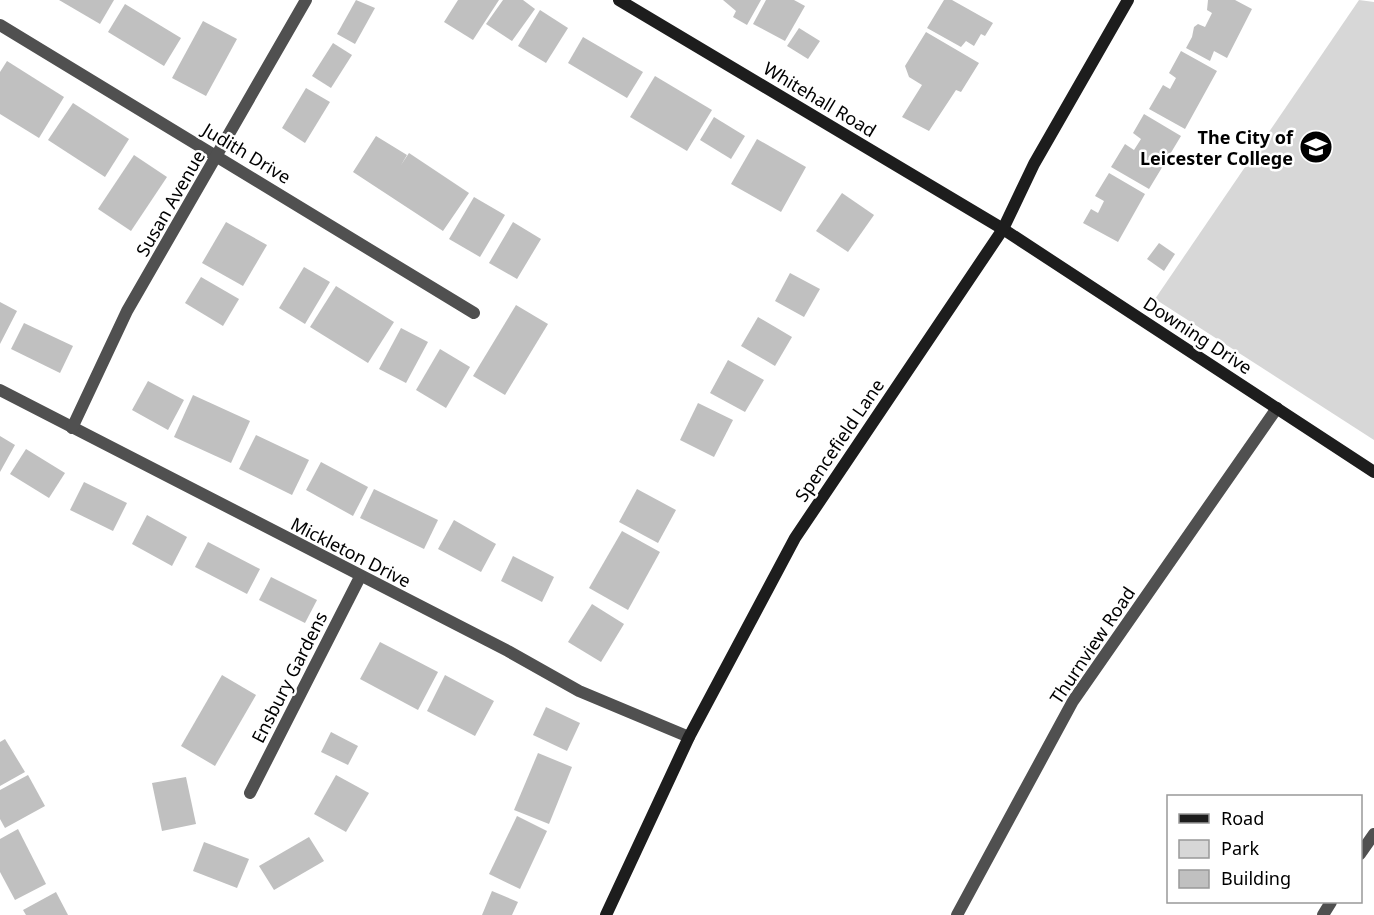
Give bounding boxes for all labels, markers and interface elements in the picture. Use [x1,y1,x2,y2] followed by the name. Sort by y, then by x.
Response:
[759,56,881,142] street label: Whitehall Road
[197,116,295,189] street label: Judith Drive
[1140,125,1294,170] place label: The City of Leicester College
[1298,129,1334,165] school or university icon: The City of Leicester College
[130,146,210,260] street label: Susan Avenue
[1139,291,1257,379] street label: Downing Drive
[789,374,889,506] street label: Spencefield Lane
[287,511,415,593] street label: Mickleton Drive
[1044,582,1140,708] street label: Thurnview Road
[246,607,332,747] street label: Ensbury Gardens
[1167,795,1362,903] legend
[1221,806,1264,830] text: Road
[1221,836,1259,860] text: Park
[1221,866,1291,890] text: Building

